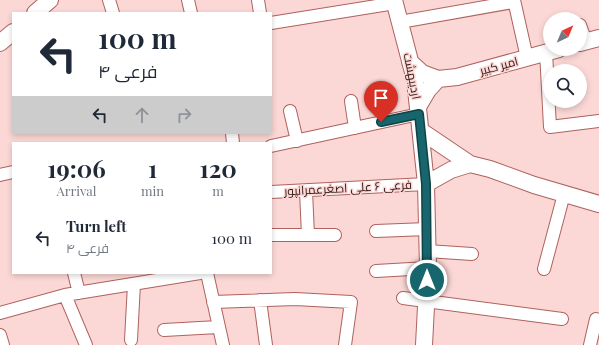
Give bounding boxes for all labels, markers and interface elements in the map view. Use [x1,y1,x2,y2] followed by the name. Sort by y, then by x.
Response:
[543,12,587,56] north arrow
[543,12,587,108] map controls
[98,19,177,56] text: 100 m
[32,28,84,80] icon: left
[401,51,425,100] street label: اردیبهشت
[477,52,520,78] street label: امیر کبیر
[98,59,157,83] text: فرعی ۴
[543,64,587,108] button: search
[364,81,398,122] pin
[370,87,392,109] icon: arrive
[89,104,111,126] icon: left
[131,104,153,126] icon: ahead
[173,104,195,126] icon: right
[47,152,106,184] text: 19:06
[148,152,157,184] text: 1
[199,152,237,184] text: 120
[283,176,412,199] street label: فرعی ۶ علی اصغرعمرانپور
[56,182,97,199] text: Arrival
[141,182,164,199] text: min
[212,182,224,199] text: m
[66,216,127,236] text: Turn left
[32,227,54,249] icon: left
[211,228,252,248] text: 100 m
[66,239,109,256] text: فرعی ۴
[406,259,448,301] position arrow

